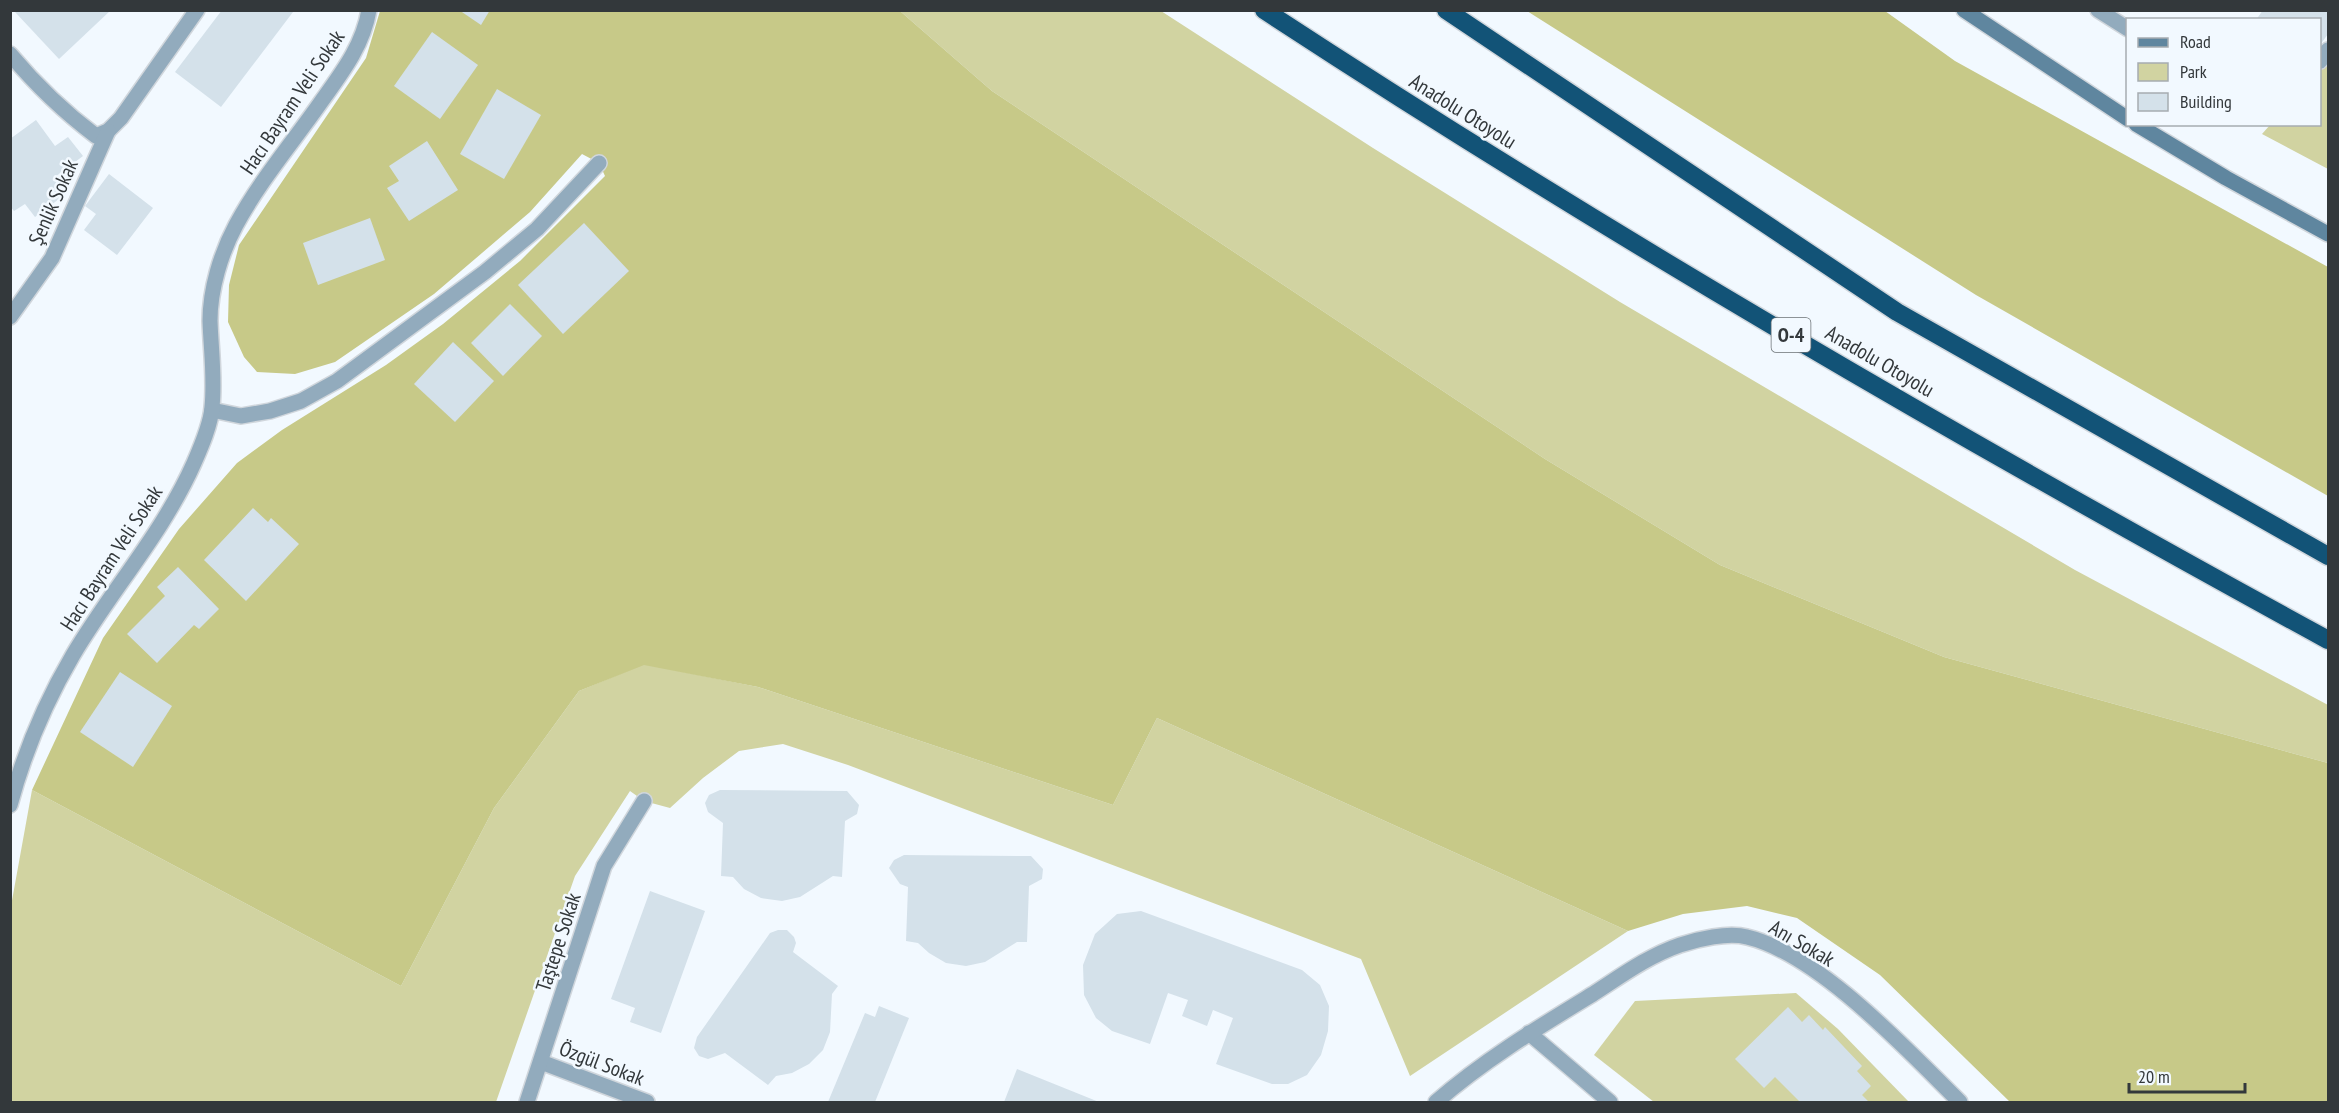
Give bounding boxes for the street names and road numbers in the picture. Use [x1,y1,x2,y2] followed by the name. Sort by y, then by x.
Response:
[234,25,350,179] street label: Hacı Bayram Veli Sokak
[1404,67,1522,155] street label: Anadolu Otoyolu
[22,155,84,249] street label: Şenlik Sokak
[1772,318,1810,352] road number: O-4
[1821,319,1939,403] street label: Anadolu Otoyolu
[54,480,168,636] street label: Hacı Bayram Veli Sokak
[529,889,587,995] street label: Taştepe Sokak
[1765,914,1839,972] street label: Anı Sokak
[556,1034,648,1092] street label: Özgül Sokak

